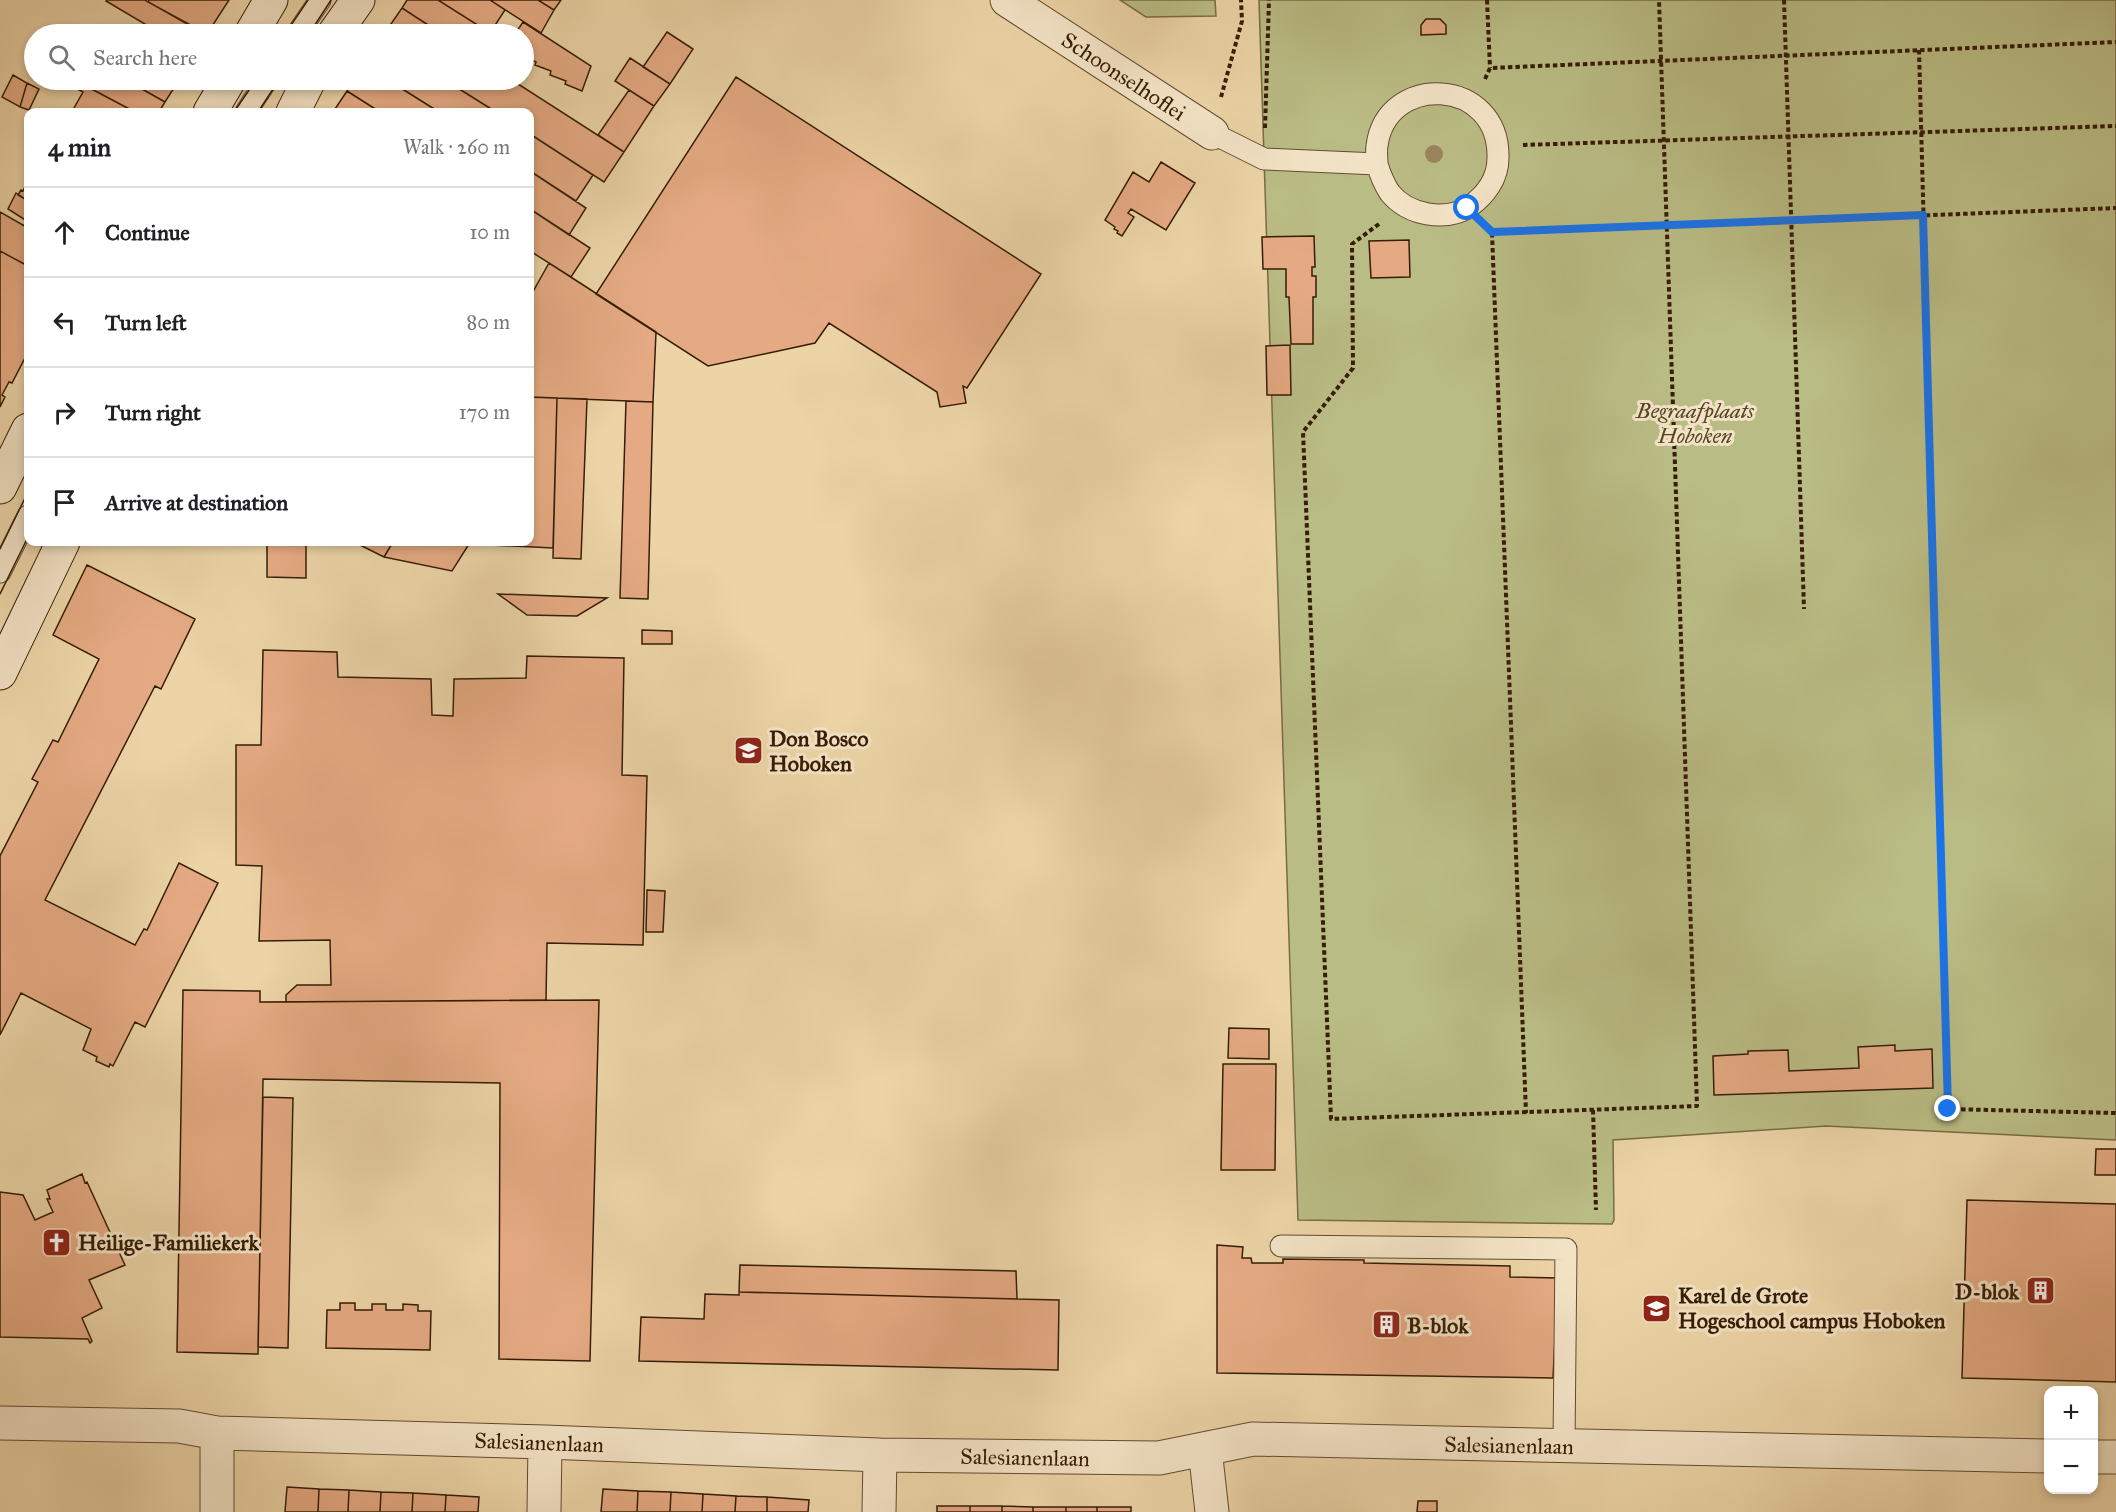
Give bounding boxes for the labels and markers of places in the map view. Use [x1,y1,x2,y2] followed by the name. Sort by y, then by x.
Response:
[769,725,869,777] place label: Don Bosco Hoboken
[732,735,764,767] school or university icon: Don Bosco Hoboken
[41,1226,73,1258] church icon: Heilige-Familiekerk
[78,1229,259,1256] place label: Heilige-Familiekerk
[2024,1275,2056,1307] building icon: D-blok
[1955,1278,2020,1305] place label: D-blok
[1678,1282,1946,1334] place label: Karel de Grote Hogeschool campus Hoboken
[1641,1292,1673,1324] school or university icon: Karel de Grote Hogeschool campus Hoboken
[1370,1309,1402,1341] building icon: B-blok
[1407,1312,1469,1339] place label: B-blok

